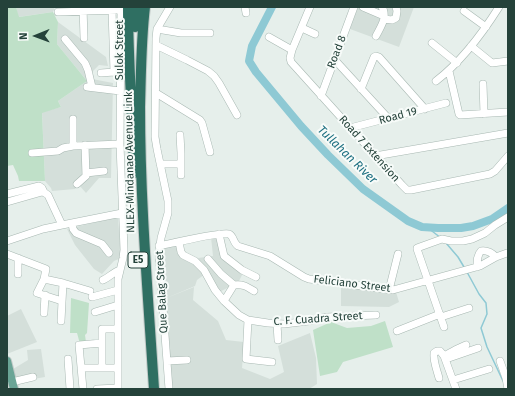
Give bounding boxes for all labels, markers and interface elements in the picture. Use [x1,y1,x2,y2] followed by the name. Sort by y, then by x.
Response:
[16,16,56,56] north arrow
[113,20,127,80] street label: Sulok Street
[17,32,30,40] text: N
[325,34,349,70] street label: Road 8
[122,91,138,233] street label: NLEX-Mindanao Avenue Link
[378,105,418,127] street label: Road 19
[336,113,402,185] street label: Road 7 Extension
[314,123,380,187] water label: Tullahan River
[153,250,171,334] street label: Que Balag Street
[128,252,148,268] road number: E5
[313,273,391,295] street label: Feliciano Street
[273,309,363,329] street label: C. F. Cuadra Street

